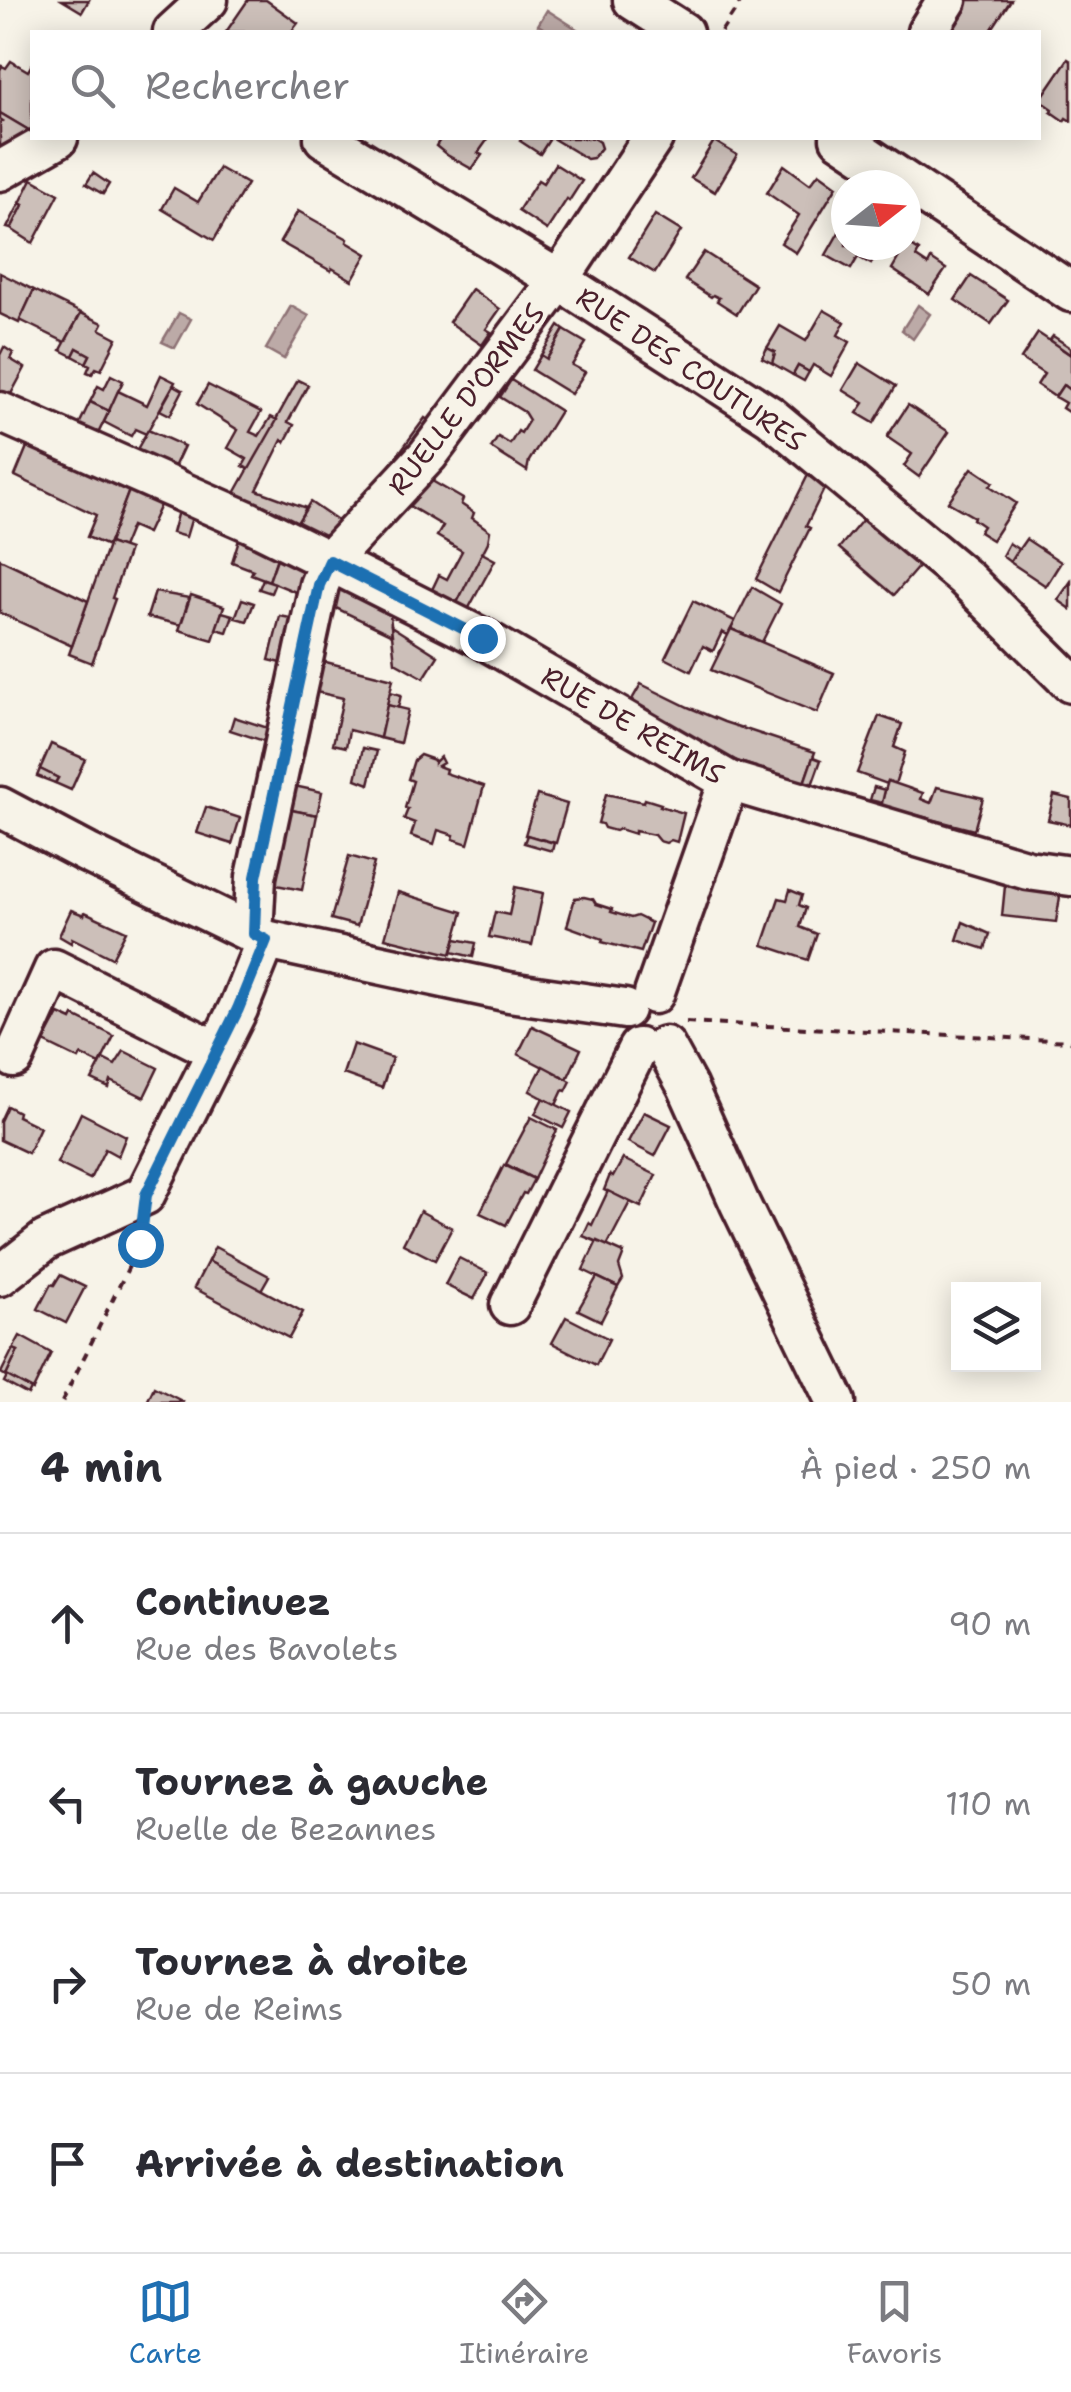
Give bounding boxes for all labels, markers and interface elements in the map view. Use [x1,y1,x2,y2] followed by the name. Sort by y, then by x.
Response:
[30,30,1041,140] search box
[65,58,120,113] icon: search
[145,60,350,111] text: Rechercher
[831,170,921,260] north arrow
[569,278,813,460] street label: RUE DES COUTURES
[379,295,553,503] street label: RUELLE D'ORMES
[460,616,506,662] route end
[534,657,732,793] street label: RUE DE REIMS
[118,1222,164,1268] route start
[951,1282,1041,1372] map controls
[951,1282,1041,1372] button: layers
[40,1439,162,1495] text: 4 min
[800,1446,1031,1489] text: À pied · 250 m
[135,1576,331,1627] text: Continuez
[40,1596,95,1651] icon: ahead
[948,1602,1031,1645] text: 90 m
[135,1627,398,1670] text: Rue des Bavolets
[135,1756,488,1807] text: Tournez à gauche
[40,1776,95,1831] icon: left
[945,1782,1031,1825] text: 110 m
[135,1807,436,1850] text: Ruelle de Bezannes
[135,1936,468,1987] text: Tournez à droite
[40,1956,95,2011] icon: right
[951,1962,1031,2005] text: 50 m
[135,1987,343,2030] text: Rue de Reims
[40,2136,95,2191] icon: arrive
[135,2138,564,2189] text: Arrivée à destination
[129,2274,202,2372] tab: Carte
[459,2274,589,2372] tab: Itinéraire
[847,2274,942,2372] tab: Favoris

